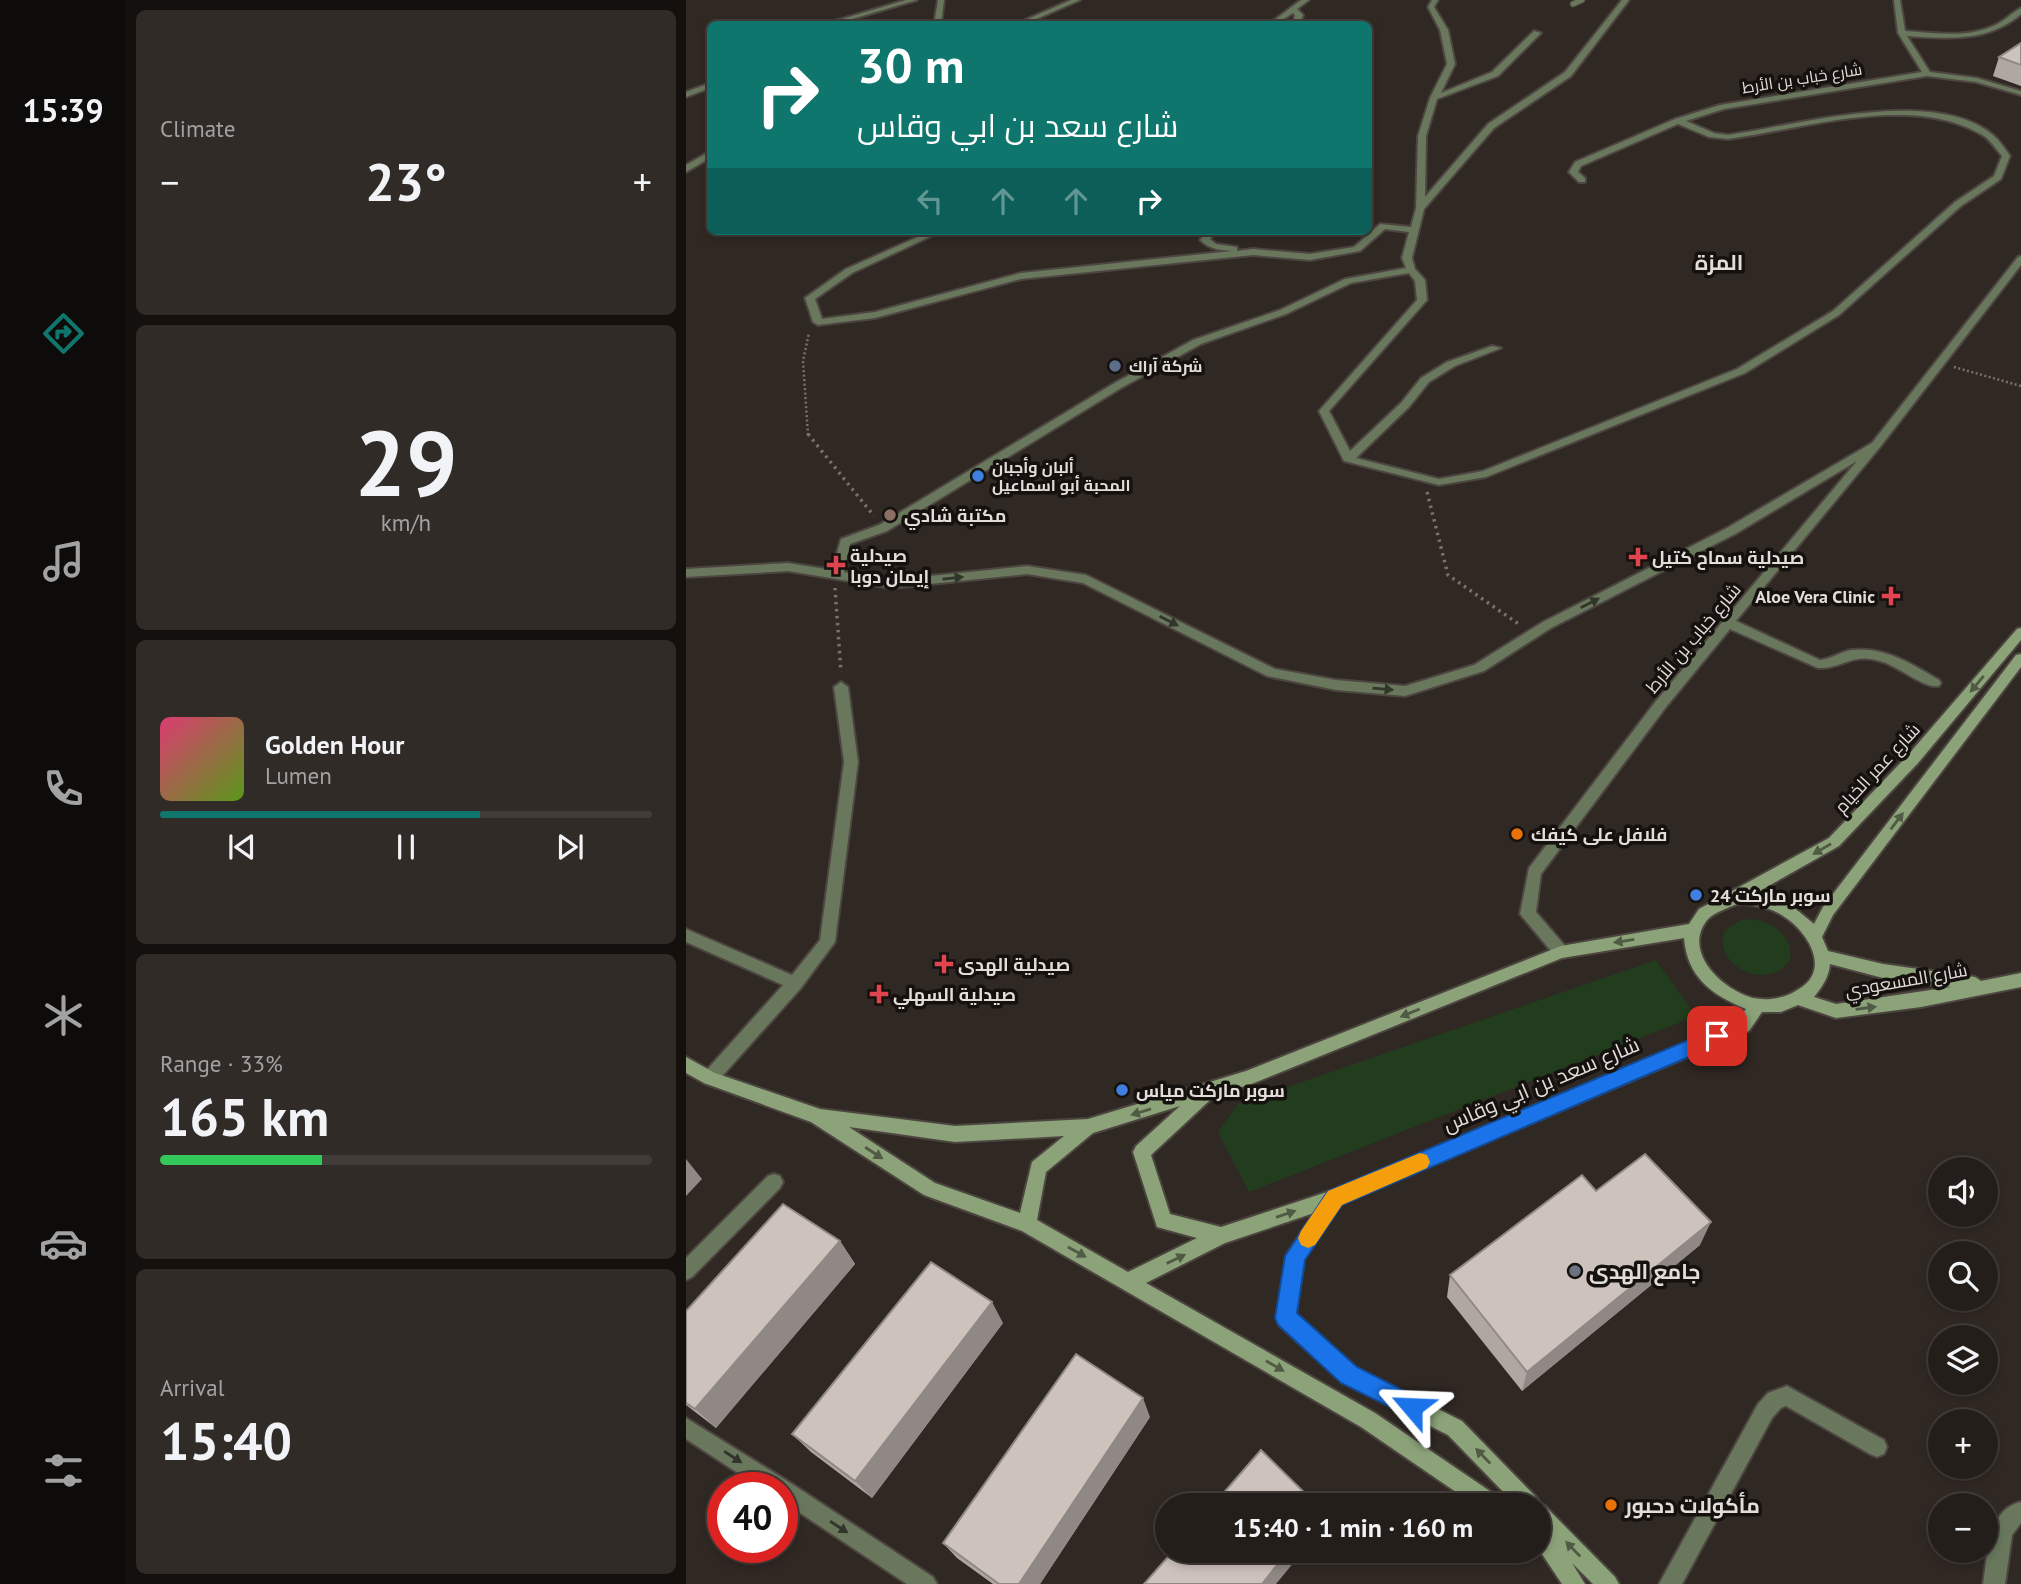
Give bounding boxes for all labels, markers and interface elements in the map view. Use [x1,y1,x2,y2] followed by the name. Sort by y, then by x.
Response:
[857,33,964,97] text: 30 m
[742,49,833,140] icon: right
[1741,59,1864,99] street label: شارع خباب بن الأرط
[22,89,104,131] text: 15:39
[857,104,1179,146] text: شارع سعد بن ابي وقاس
[160,114,235,143] text: Climate
[365,148,447,215] text: 23°
[160,157,179,206] text: −
[633,157,652,206] text: +
[911,182,949,220] icon: left
[984,182,1022,220] icon: ahead
[1057,182,1095,220] icon: ahead
[1130,182,1168,220] icon: right
[1695,249,1743,276] district label: المزة
[39,309,88,358] icon: directions
[1129,356,1202,376] place label: شركة آراك
[1107,358,1123,374] marker: شركة آراك
[354,403,458,521] text: 29
[992,457,1130,495] place label: ألبان وأجبان المحبة أبو اسماعيل
[970,468,986,484] marker: ألبان وأجبان المحبة أبو اسماعيل
[904,504,1006,530] place label: مكتبة شادي
[882,507,898,523] marker: مكتبة شادي
[381,508,431,537] text: km/h
[39,537,88,586] icon: music
[850,544,929,589] place label: صيدلية إيمان دوبا
[1652,546,1804,570] place label: صيدلية سماح كتيل
[1630,549,1646,565] marker: صيدلية سماح كتيل
[828,557,844,573] marker: صيدلية إيمان دوبا
[942,572,964,583] one-way arrow
[1640,578,1746,698] street label: شارع خباب بن الأرط
[1755,585,1875,608] place label: Aloe Vera Clinic
[1881,586,1901,606] marker: Aloe Vera Clinic
[1580,597,1599,609] one-way arrow
[1160,614,1180,626] one-way arrow
[1969,675,1985,693] one-way arrow
[1373,684,1395,695] one-way arrow
[1829,718,1925,819] street label: شارع عمر الخيام
[265,728,404,761] text: Golden Hour
[265,761,332,790] text: Lumen
[39,764,88,813] icon: phone
[1890,812,1905,830] one-way arrow
[1531,823,1667,846] place label: فلافل على كيفك
[1509,826,1525,842] marker: فلافل على كيفك
[223,828,261,866] icon: previous
[387,828,425,866] icon: pause
[551,828,589,866] icon: next
[1812,843,1831,855] one-way arrow
[1710,884,1831,907] place label: سوبر ماركت 24
[1688,887,1704,903] marker: سوبر ماركت 24
[1613,936,1635,947] one-way arrow
[958,953,1070,976] place label: صيدلية الهدى
[936,956,952,972] marker: صيدلية الهدى
[1843,958,1969,1005] street label: شارع المسعودي
[893,983,1016,1010] place label: صيدلية السهلي
[871,986,887,1002] marker: صيدلية السهلي
[39,991,88,1040] icon: climate
[1855,1002,1877,1013] one-way arrow
[1687,1006,1747,1066] pin
[1399,1007,1420,1018] one-way arrow
[1698,1017,1736,1055] icon: arrive
[1439,1030,1645,1140] street label: شارع سعد بن ابي وقاس
[160,1049,283,1078] text: Range · 33%
[1136,1079,1285,1102] place label: سوبر ماركت مياس
[1114,1082,1130,1098] marker: سوبر ماركت مياس
[160,1083,329,1150] text: 165 km
[1130,1107,1151,1117] one-way arrow
[864,1146,884,1159] one-way arrow
[1928,1157,1998,1563] map controls
[1928,1157,1998,1227] button: sound
[1276,1208,1297,1219] one-way arrow
[39,1219,88,1268] icon: car
[1928,1241,1998,1311] button: search
[1068,1246,1087,1258] one-way arrow
[1166,1253,1186,1264] one-way arrow
[1589,1258,1700,1286] place label: جامع الهدى
[1567,1263,1583,1279] marker: جامع الهدى
[1928,1325,1998,1395] button: layers
[1265,1359,1284,1372] one-way arrow
[1375,1370,1449,1444] position arrow
[160,1373,224,1402] text: Arrival
[160,1407,292,1474] text: 15:40
[1928,1409,1998,1479] button: +
[39,1446,88,1495] icon: filters
[1475,1448,1491,1465] one-way arrow
[724,1450,743,1463] one-way arrow
[707,1472,798,1563] speed limit sign: 40
[1624,1492,1760,1519] place label: مأكولات دحبور
[1928,1493,1998,1563] button: −
[1603,1497,1619,1513] marker: مأكولات دحبور
[1233,1511,1473,1544] text: 15:40 · 1 min · 160 m
[829,1520,849,1533] one-way arrow
[1564,1540,1581,1557] one-way arrow

